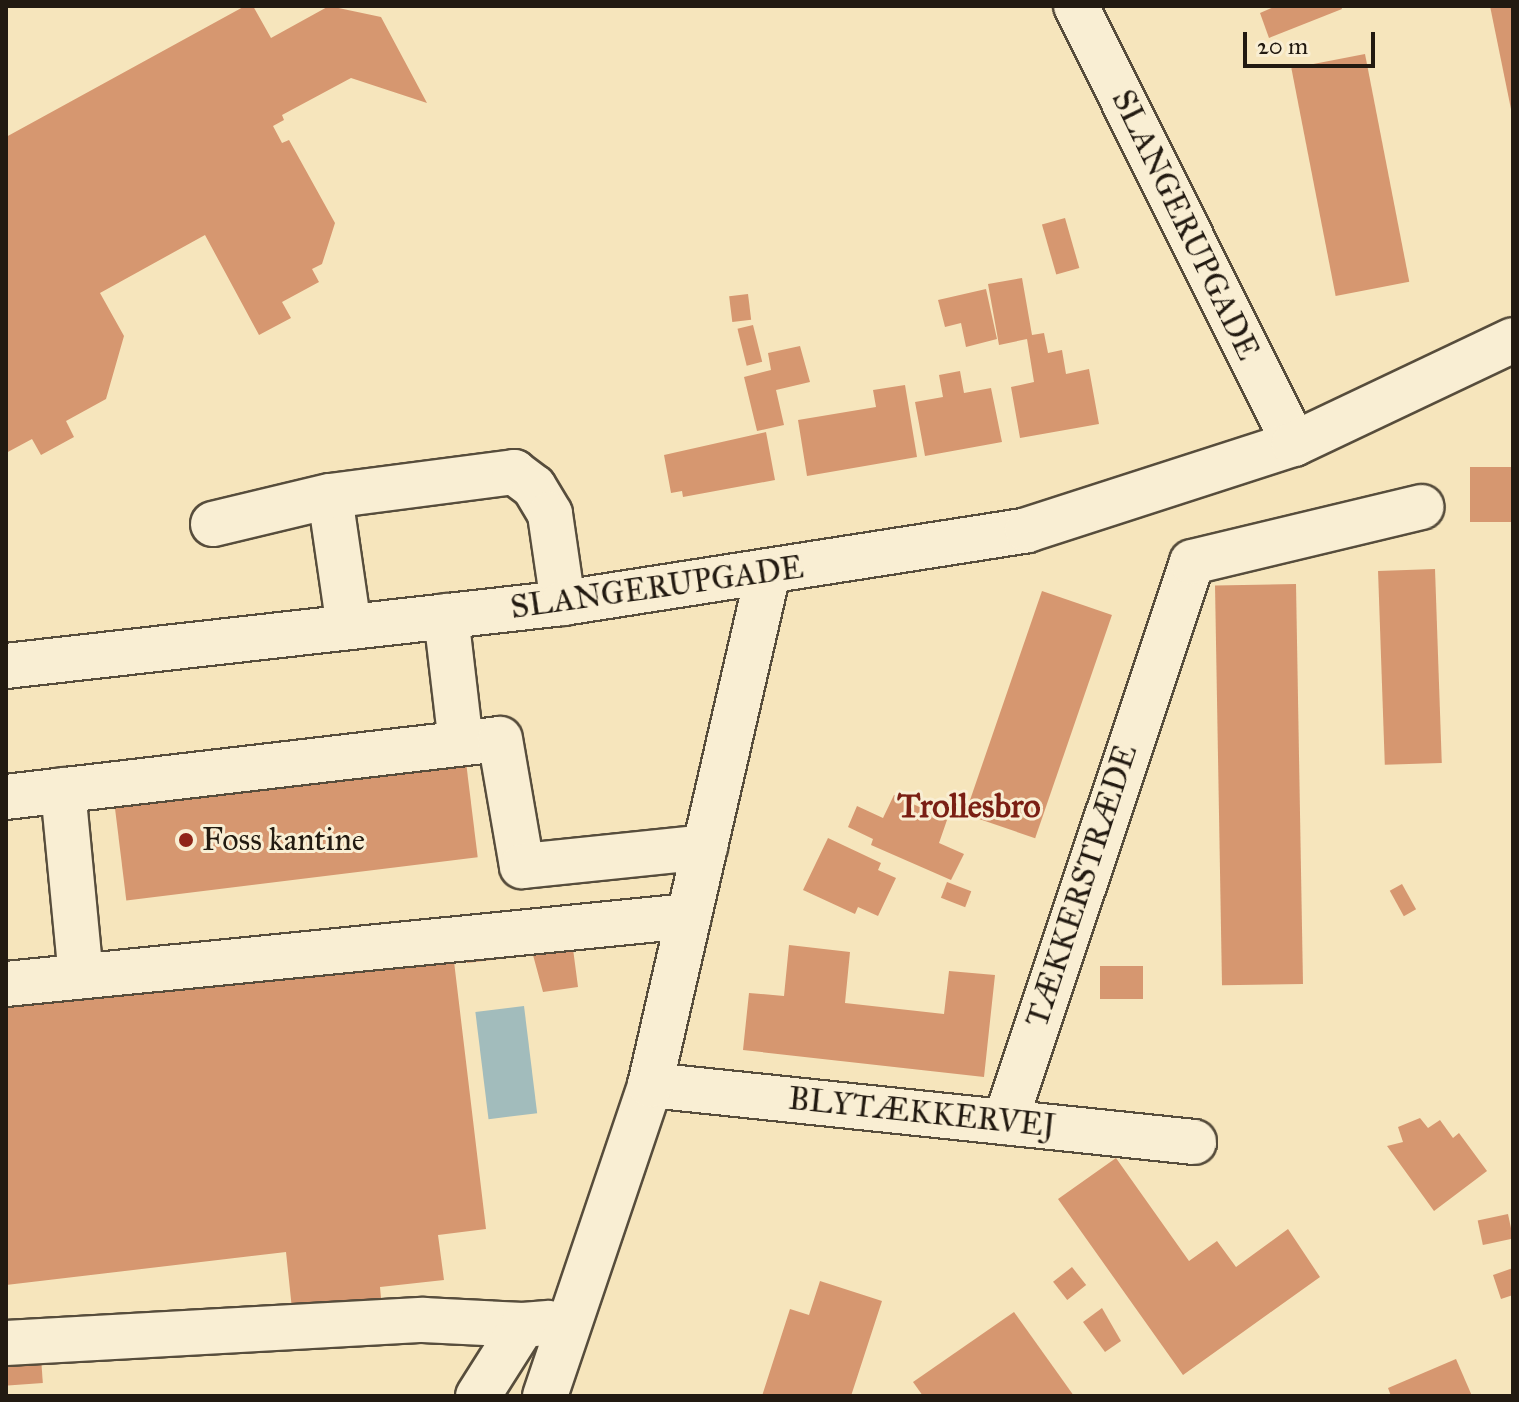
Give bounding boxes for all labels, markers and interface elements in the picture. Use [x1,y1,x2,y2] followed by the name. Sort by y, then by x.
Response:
[1247,16,1379,66] scale bar
[1257,31,1308,61] text: 20 m
[1103,84,1267,366] street label: SLANGERUPGADE
[508,548,806,628] street label: SLANGERUPGADE
[1018,740,1146,1032] street label: TÆKKERSTRÆDE
[897,786,1041,826] district label: Trollesbro
[202,821,365,859] place label: Foss kantine
[177,831,195,849] marker: Foss kantine
[787,1080,1057,1146] street label: BLYTÆKKERVEJ

